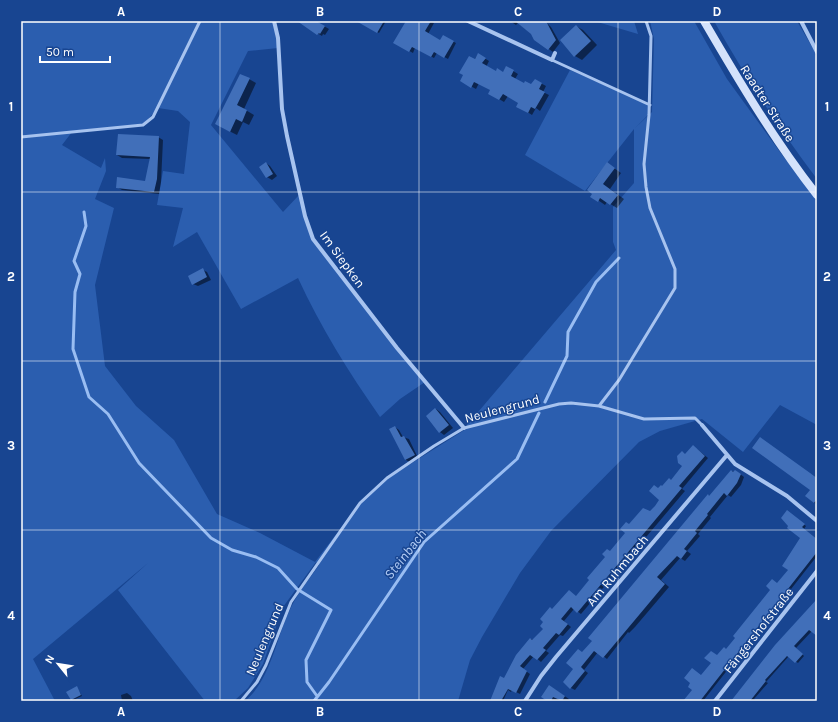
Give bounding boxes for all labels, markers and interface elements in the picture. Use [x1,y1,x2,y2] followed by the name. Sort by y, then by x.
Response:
[117,4,125,19] text: A
[316,4,324,19] text: B
[514,4,522,19] text: C
[713,4,722,19] text: D
[40,38,110,64] scale bar
[46,45,74,59] text: 50 m
[737,62,798,145] street label: Raadter Straße
[9,99,13,114] text: 1
[825,99,829,114] text: 1
[317,228,368,291] street label: Im Siepken
[7,269,15,284] text: 2
[823,269,831,284] text: 2
[463,391,541,426] street label: Neulengrund
[7,438,15,453] text: 3
[823,438,831,453] text: 3
[381,526,430,583] water label: Steinbach
[583,532,651,609] street label: Am Ruhmbach
[720,584,797,676] street label: Fängershofstraße
[243,601,286,678] street label: Neulengrund
[7,608,15,623] text: 4
[823,608,831,623] text: 4
[38,644,78,684] north arrow
[42,653,57,666] text: N
[117,704,125,719] text: A
[316,704,324,719] text: B
[514,704,522,719] text: C
[713,704,722,719] text: D

